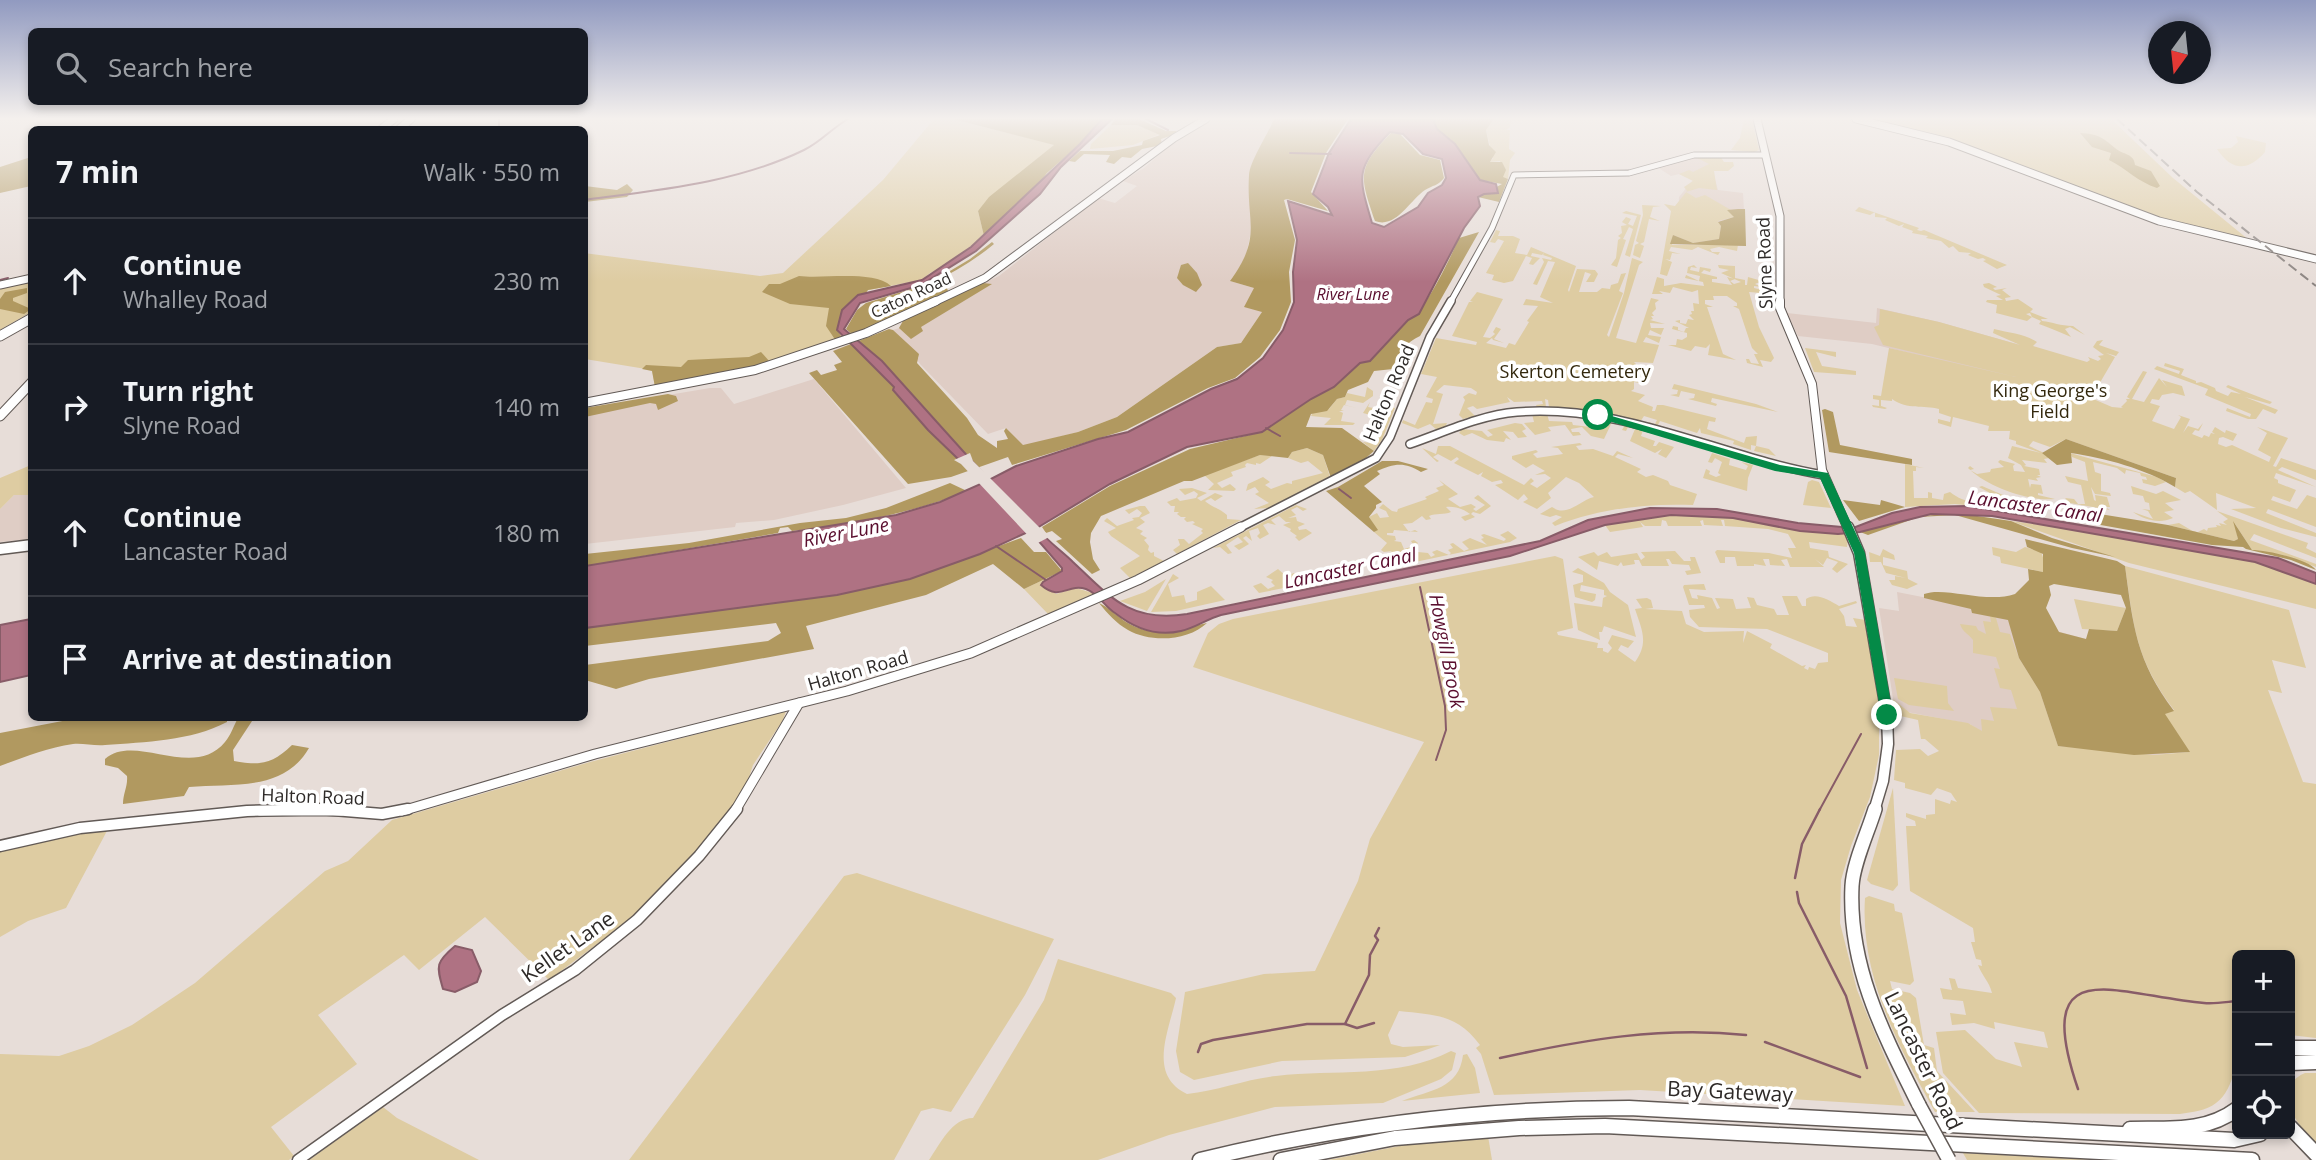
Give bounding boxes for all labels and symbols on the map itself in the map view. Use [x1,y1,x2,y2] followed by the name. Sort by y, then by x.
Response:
[2148,21,2211,84] north arrow
[1750,217,1778,310] street label: Slyne Road
[867,267,955,323] street label: Caton Road
[1316,283,1390,305] water label: River Lune
[1357,340,1419,445] street label: Halton Road
[1500,359,1651,383] park label: Skerton Cemetery
[1993,378,2107,423] park label: King George's Field
[1582,399,1613,430] route start
[1966,484,2105,528] water label: Lancaster Canal
[801,511,891,553] water label: River Lune
[1281,541,1420,595] water label: Lancaster Canal
[1423,592,1471,711] water label: Howgill Brook
[805,644,911,696] street label: Halton Road
[1871,699,1902,730] route end
[261,782,365,810] street label: Halton Road
[515,904,619,988] street label: Kellet Lane
[1878,987,1970,1134] street label: Lancaster Road
[1666,1074,1794,1108] street label: Bay Gateway

